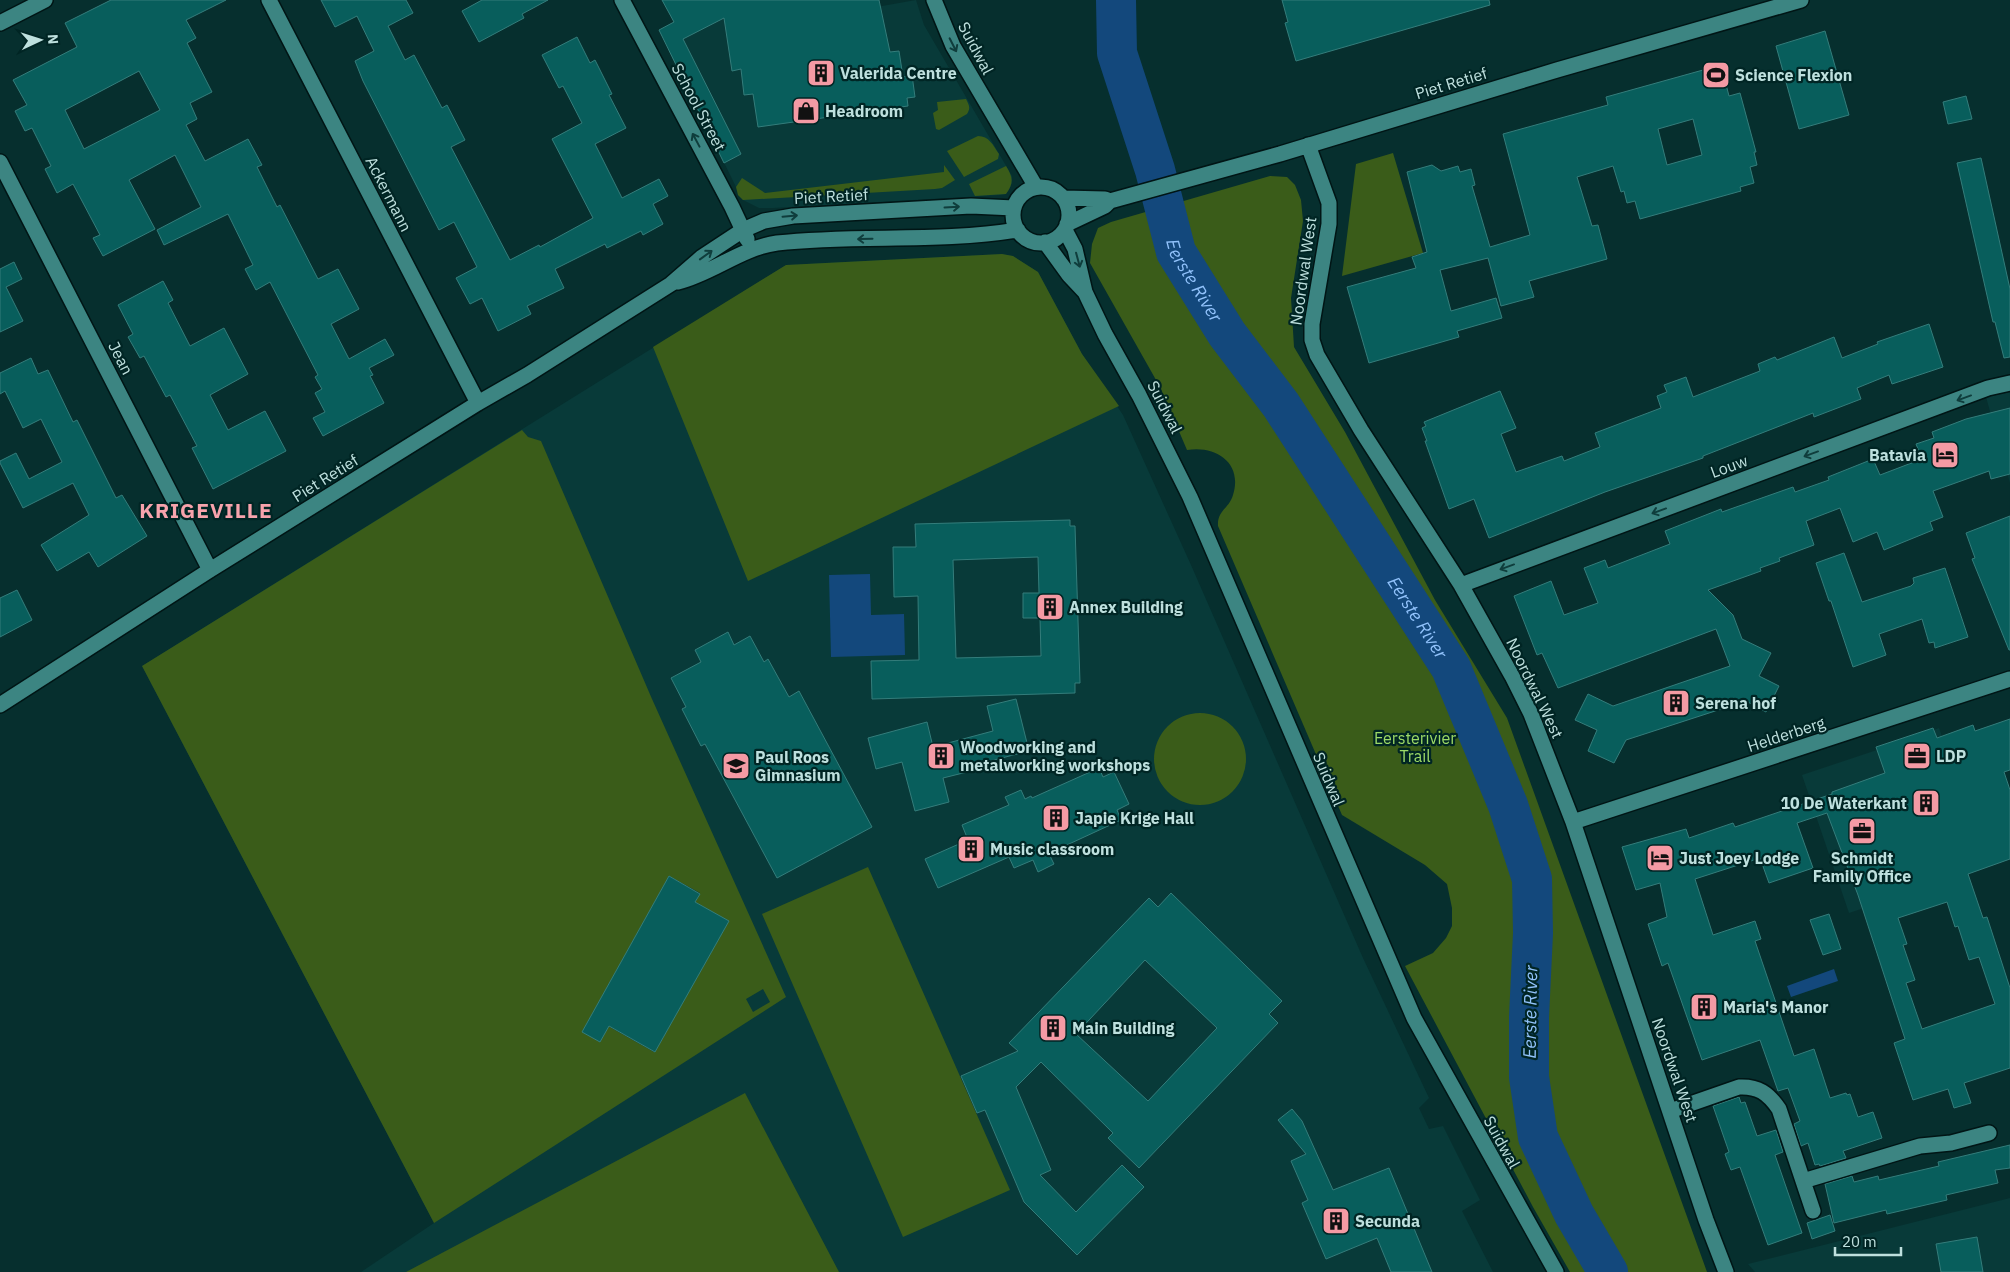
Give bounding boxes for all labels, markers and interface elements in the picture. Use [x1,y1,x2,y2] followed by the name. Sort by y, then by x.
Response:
[15,15,65,65] north arrow
[954,18,998,78] street label: Suidwal
[44,33,62,45] text: N
[949,37,958,52] one-way arrow
[806,58,836,88] building icon: Valerida Centre
[668,60,730,154] street label: School Street
[1701,60,1731,90] sports icon: Science Flexion
[840,63,957,83] place label: Valerida Centre
[1413,63,1489,103] street label: Piet Retief
[1735,65,1852,85] place label: Science Flexion
[791,96,821,126] shop icon: Headroom
[825,101,903,121] place label: Headroom
[691,133,701,148] one-way arrow
[362,153,416,235] street label: Ackermann
[793,184,869,208] street label: Piet Retief
[943,203,959,212] one-way arrow
[781,212,797,221] one-way arrow
[1285,216,1321,326] street label: Noordwal West
[857,234,873,244] one-way arrow
[1162,236,1228,326] water label: Eerste River
[699,250,713,260] one-way arrow
[1073,251,1083,267] one-way arrow
[104,338,138,378] street label: Jean
[1143,377,1187,437] street label: Suidwal
[1956,394,1971,403] one-way arrow
[1930,440,1960,470] hotel icon: Batavia
[1869,445,1926,465] place label: Batavia
[288,450,362,506] street label: Piet Retief
[1708,450,1750,482] street label: Louw
[1804,450,1819,459] one-way arrow
[139,496,273,524] district label: KRIGEVILLE
[1652,507,1667,516] one-way arrow
[1499,563,1515,572] one-way arrow
[1383,572,1453,663] water label: Eerste River
[1035,592,1065,622] building icon: Annex Building
[1069,597,1183,617] place label: Annex Building
[1502,635,1568,741] street label: Noordwal West
[1661,688,1691,718] building icon: Serena hof
[1695,693,1776,713] place label: Serena hof
[1745,712,1828,756] street label: Helderberg
[1374,728,1456,766] park label: Eersterivier Trail
[960,737,1150,775] place label: Woodworking and metalworking workshops
[926,741,956,771] building icon: Woodworking and metalworking workshops
[1902,741,1932,771] office icon: LDP
[1936,746,1966,766] place label: LDP
[755,747,841,785] place label: Paul Roos Gimnasium
[1309,749,1349,809] street label: Suidwal
[721,751,751,781] school or university icon: Paul Roos Gimnasium
[1911,788,1941,818] building icon: 10 De Waterkant
[1780,793,1907,813] place label: 10 De Waterkant
[1041,803,1071,833] building icon: Japie Krige Hall
[1075,808,1194,828] place label: Japie Krige Hall
[1847,816,1877,846] office icon: Schmidt Family Office
[956,834,986,864] building icon: Music classroom
[990,839,1114,859] place label: Music classroom
[1645,843,1675,873] hotel icon: Just Joey Lodge
[1679,848,1799,868] place label: Just Joey Lodge
[1813,848,1911,886] place label: Schmidt Family Office
[1518,965,1542,1059] water label: Eerste River
[1689,992,1719,1022] building icon: Maria's Manor
[1723,997,1829,1017] place label: Maria's Manor
[1038,1013,1068,1043] building icon: Main Building
[1648,1015,1702,1125] street label: Noordwal West
[1072,1018,1175,1038] place label: Main Building
[1480,1112,1524,1172] street label: Suidwal
[1321,1206,1351,1236] building icon: Secunda
[1355,1211,1420,1231] place label: Secunda
[1835,1224,1901,1256] scale bar
[1842,1232,1877,1251] text: 20 m

